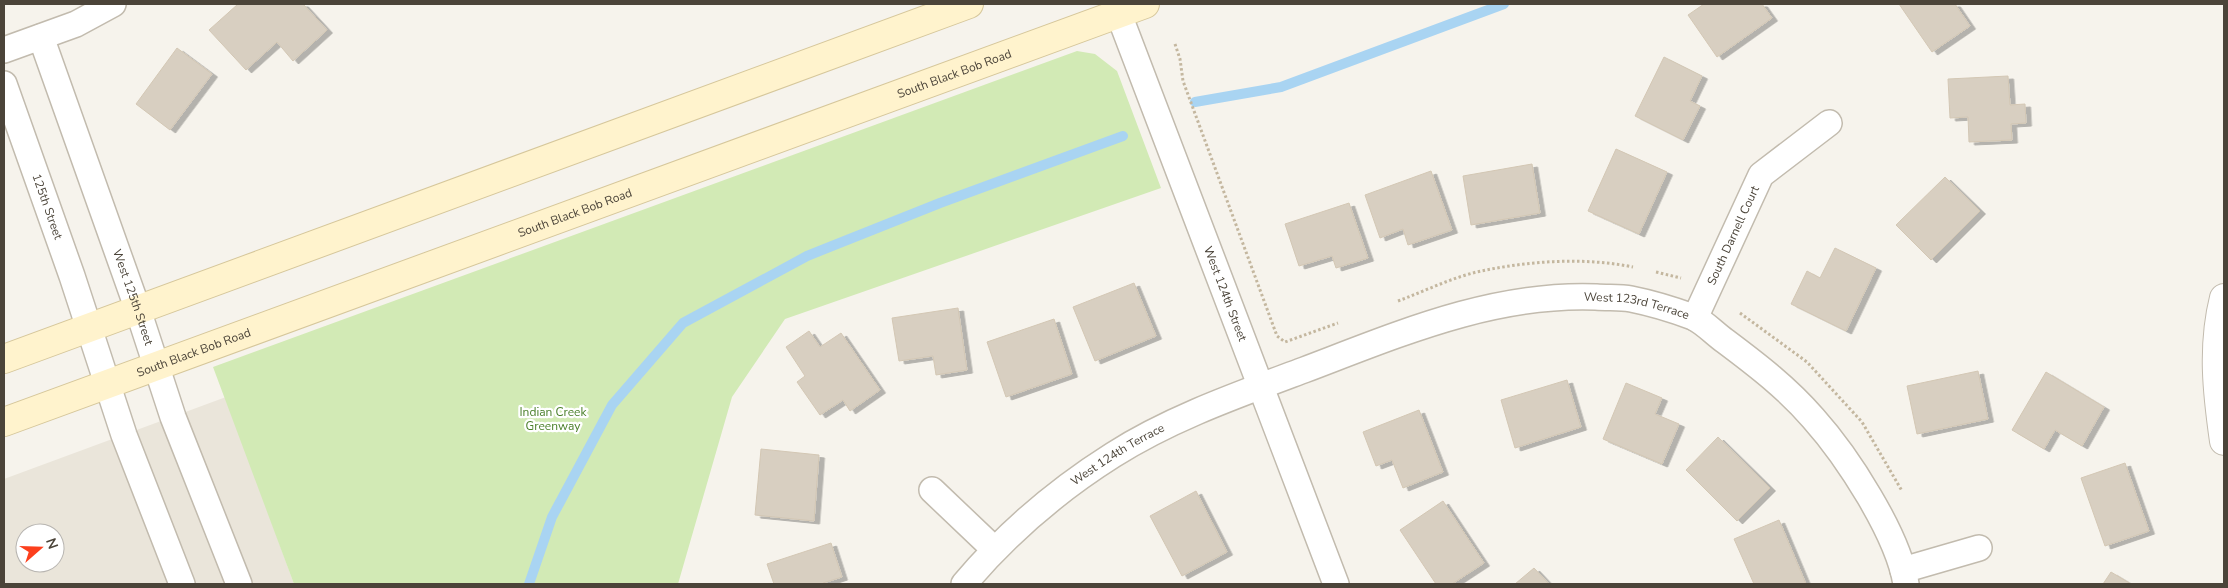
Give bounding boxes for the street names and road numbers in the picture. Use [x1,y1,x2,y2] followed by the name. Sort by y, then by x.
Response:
[895,46,1014,102] street label: South Black Bob Road
[28,172,67,242] street label: 125th Street
[1703,182,1763,288] street label: South Darnell Court
[516,185,634,241] street label: South Black Bob Road
[1200,244,1251,344] street label: West 124th Street
[109,247,157,348] street label: West 125th Street
[1584,289,1691,323] street label: West 123rd Terrace
[134,324,253,381] street label: South Black Bob Road
[1067,420,1167,489] street label: West 124th Terrace

